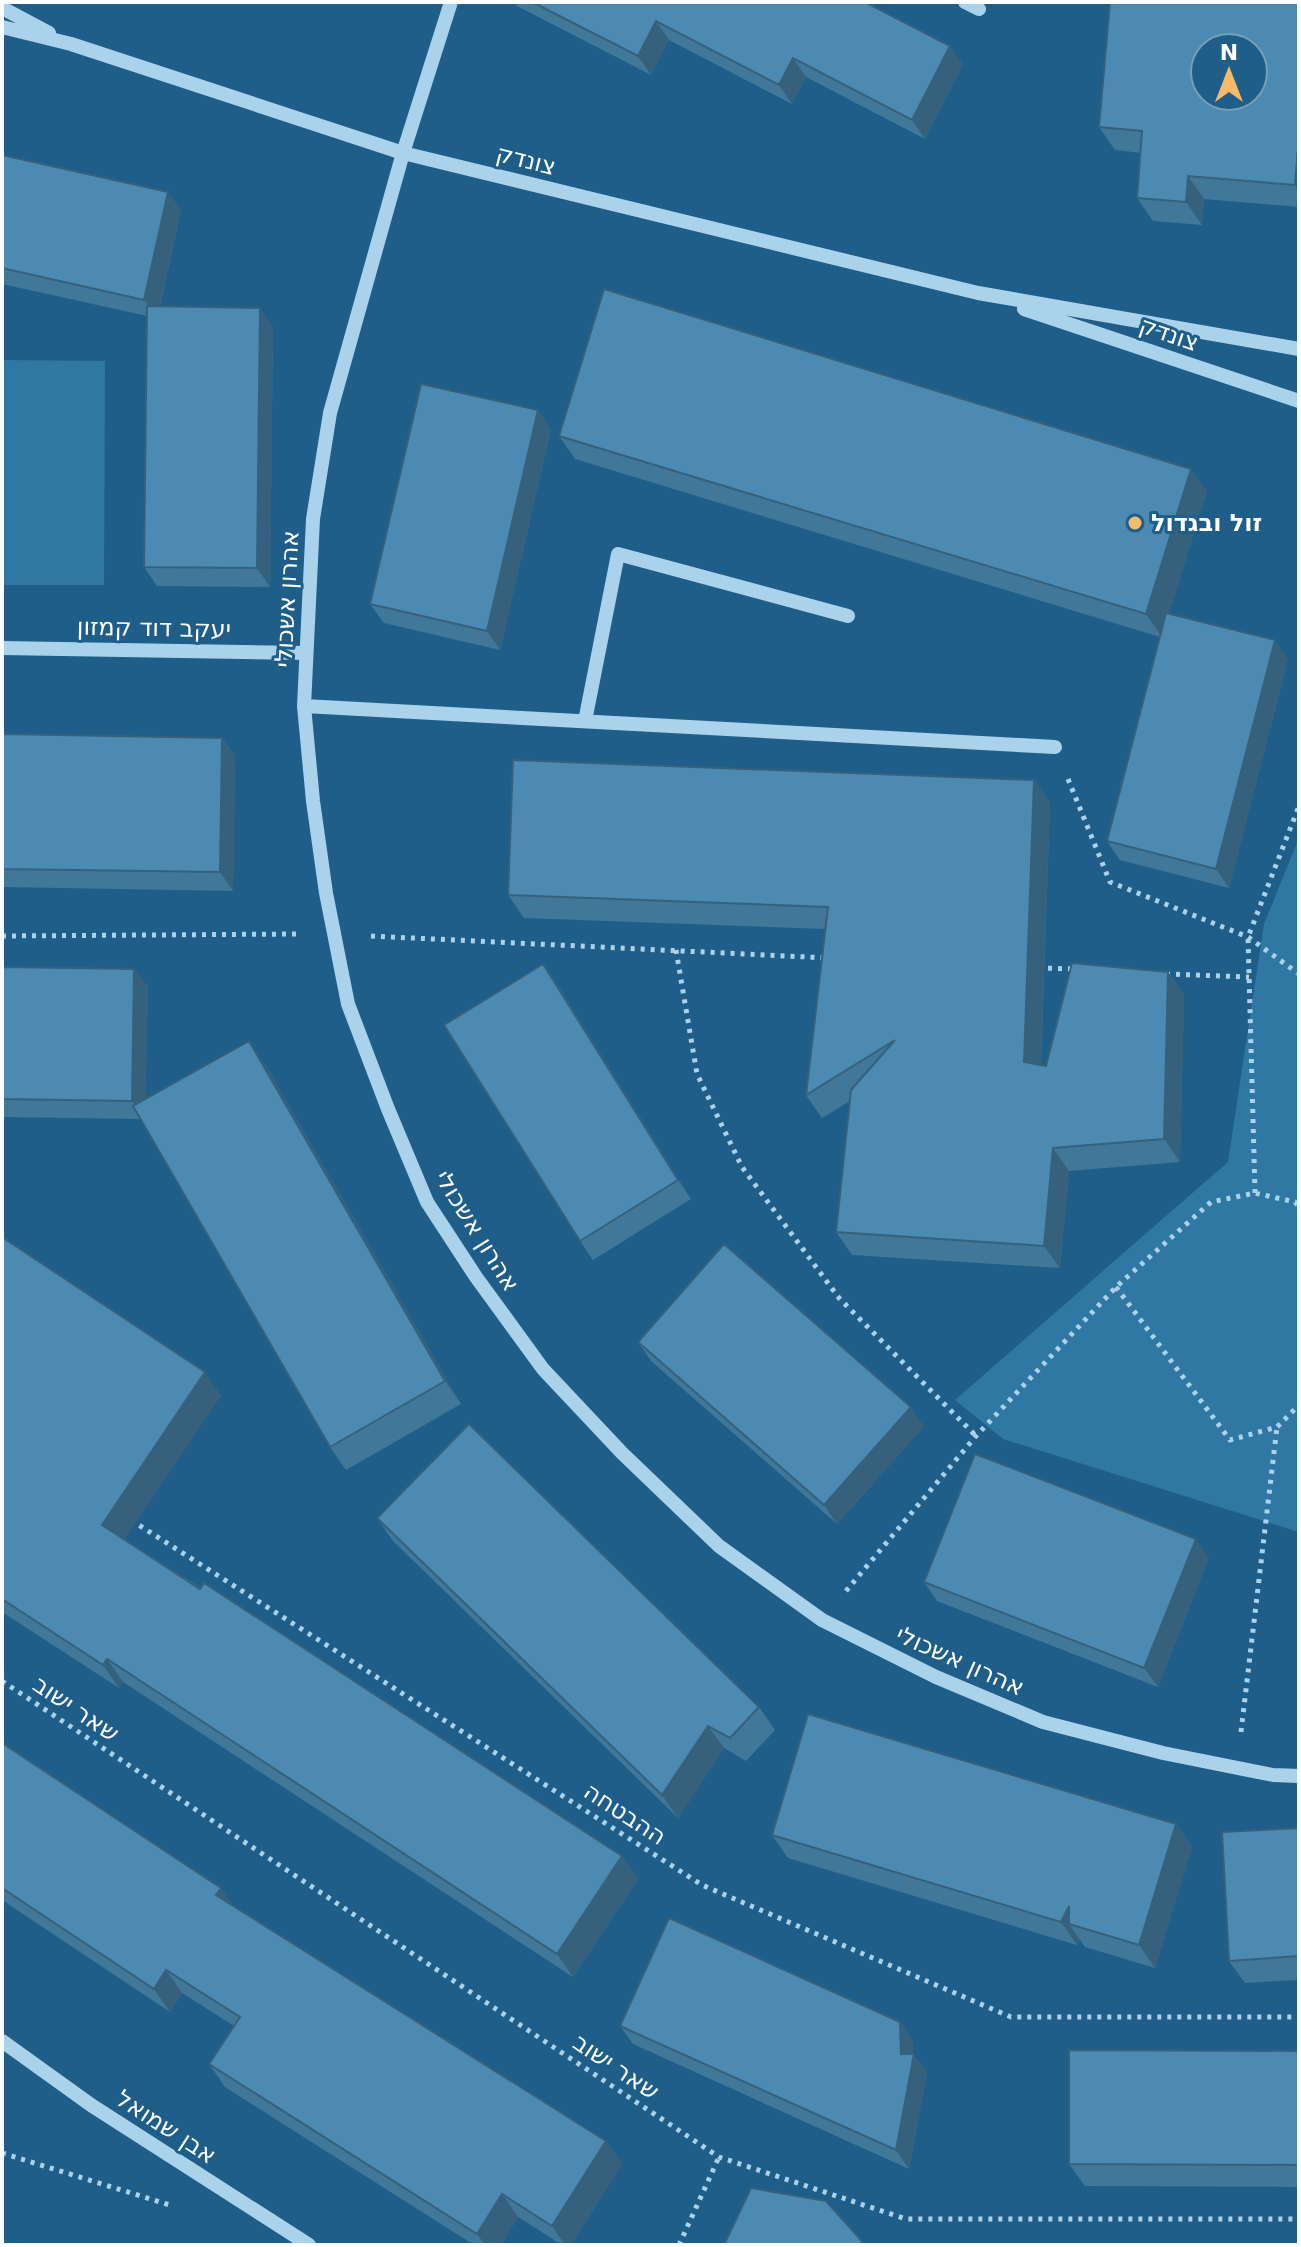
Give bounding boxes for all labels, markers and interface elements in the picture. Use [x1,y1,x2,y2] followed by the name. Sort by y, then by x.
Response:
[1189,32,1269,112] north arrow
[1220,40,1238,65] text: N
[493,139,559,181] street label: צונדק
[1136,311,1202,357] street label: צונדק
[1151,509,1262,537] place label: זול ובגדול
[1126,514,1144,532] marker: זול ובגדול
[269,530,305,668] street label: אהרון אשכולי
[77,613,231,643] street label: יעקב דוד קמזון
[429,1165,525,1297] street label: אהרון אשכולי
[892,1620,1028,1702] street label: אהרון אשכולי
[28,1670,124,1748] street label: שאר ישוב
[579,1777,671,1851] street label: ההבטחה
[568,2028,664,2106] street label: שאר ישוב
[111,2084,221,2170] street label: אבן שמואל

